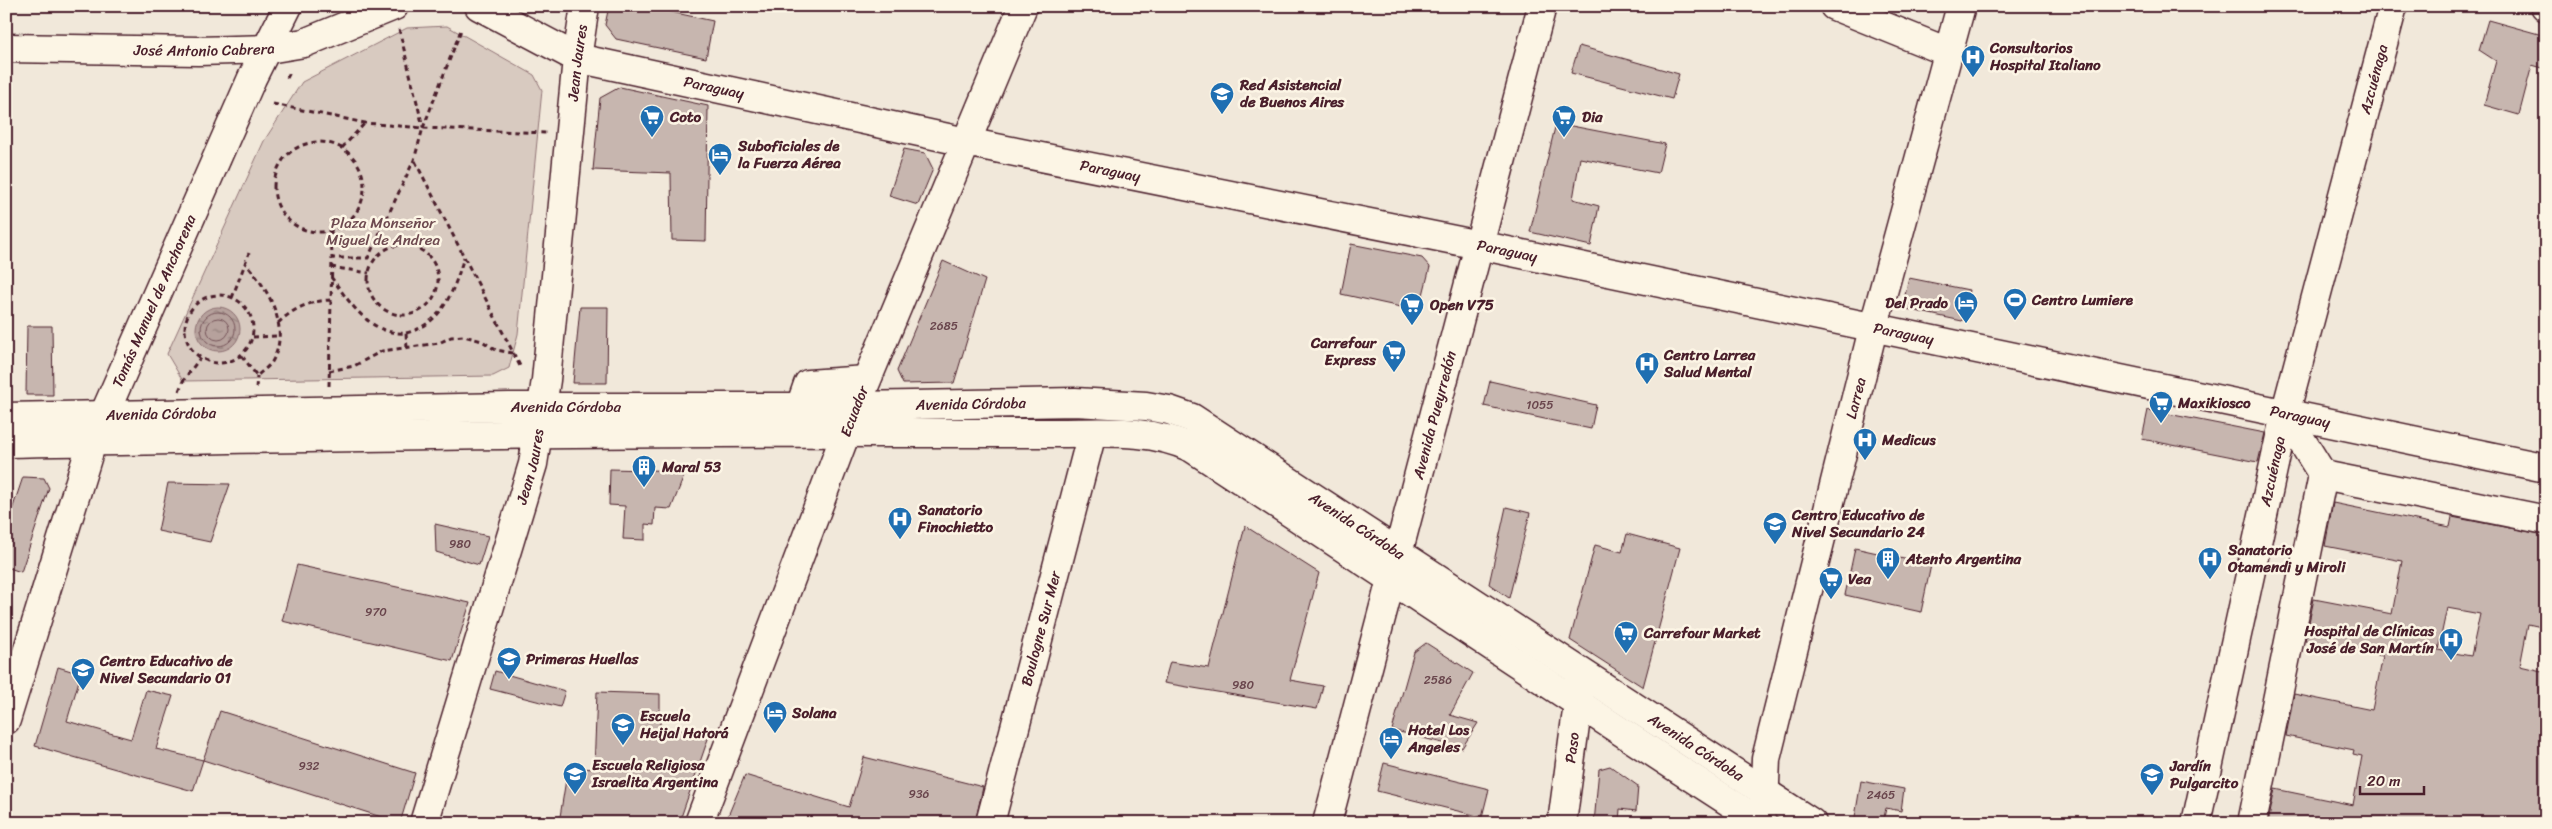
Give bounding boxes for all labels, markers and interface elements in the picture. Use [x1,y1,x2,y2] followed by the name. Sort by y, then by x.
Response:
[560,22,595,103] street label: Jean Jaures
[132,35,277,64] street label: José Antonio Cabrera
[1989,35,2101,78] place label: Consultorios Hospital Italiano
[2352,41,2395,118] street label: Azcuénaga
[1960,44,1986,78] hospital icon: Consultorios Hospital Italiano
[681,68,747,107] street label: Paraguay
[1239,72,1345,115] place label: Red Asistencial de Buenos Aires
[1209,81,1235,115] school or university icon: Red Asistencial de Buenos Aires
[639,104,665,138] supermarket icon: Coto
[669,104,702,130] place label: Coto
[1551,104,1577,138] supermarket icon: Dia
[1582,104,1603,130] place label: Dia
[737,133,841,176] place label: Suboficiales de la Fuerza Aérea
[707,142,733,176] hotel icon: Suboficiales de la Fuerza Aérea
[1078,152,1143,190] street label: Paraguay
[104,210,204,392] street label: Tomás Manuel de Anchorena
[326,210,441,253] park label: Plaza Monseñor Miguel de Andrea
[1475,232,1540,270] street label: Paraguay
[2002,287,2028,321] sports icon: Centro Lumiere
[2031,287,2134,313] place label: Centro Lumiere
[1885,290,1949,316] place label: Del Prado
[1953,290,1979,324] hotel icon: Del Prado
[1399,292,1425,326] supermarket icon: Open V75
[1429,292,1494,318] place label: Open V75
[930,315,958,337] house number: 2685
[1871,315,1937,353] street label: Paraguay
[1310,330,1378,373] place label: Carrefour Express
[1381,339,1407,373] supermarket icon: Carrefour Express
[1663,342,1756,385] place label: Centro Larrea Salud Mental
[1405,348,1464,483] street label: Avenida Pueyrredón
[1634,351,1660,385] hospital icon: Centro Larrea Salud Mental
[1838,374,1874,422] street label: Larrea
[833,381,876,441] street label: Ecuador
[914,390,1027,418] street label: Avenida Córdoba
[2148,390,2174,424] supermarket icon: Maxikiosco
[2177,390,2251,416] place label: Maxikiosco
[510,394,622,420] street label: Avenida Córdoba
[1526,394,1554,416] house number: 1055
[2268,398,2333,436] street label: Paraguay
[105,400,217,428] street label: Avenida Córdoba
[508,426,551,509] street label: Jean Jaures
[1852,427,1878,461] hospital icon: Medicus
[1881,427,1937,453] place label: Medicus
[2252,433,2293,510] street label: Azcuénaga
[631,454,657,488] building icon: Maral 53
[661,454,722,480] place label: Maral 53
[1303,484,1411,567] street label: Avenida Córdoba
[917,497,994,540] place label: Sanatorio Finochietto
[1791,502,1926,545] place label: Centro Educativo de Nivel Secundario 24
[887,506,913,540] hospital icon: Sanatorio Finochietto
[1762,511,1788,545] school or university icon: Centro Educativo de Nivel Secundario 24
[449,533,472,555] house number: 980
[2227,537,2346,580] place label: Sanatorio Otamendi y Miroli
[1875,546,1901,580] building icon: Atento Argentina
[1905,546,2021,572] place label: Atento Argentina
[2197,546,2223,580] hospital icon: Sanatorio Otamendi y Miroli
[1818,566,1844,600] supermarket icon: Vea
[1848,566,1871,592] place label: Vea
[1013,567,1069,689] street label: Boulogne Sur Mer
[365,601,387,623] house number: 970
[2303,618,2435,661] place label: Hospital de Clínicas José de San Martín
[1613,620,1639,654] supermarket icon: Carrefour Market
[1643,620,1761,646] place label: Carrefour Market
[2438,627,2464,661] hospital icon: Hospital de Clínicas José de San Martín
[496,646,522,680] school or university icon: Primeras Huellas
[526,646,640,672] place label: Primeras Huellas
[99,648,233,691] place label: Centro Educativo de Nivel Secundario 01
[70,657,96,691] school or university icon: Centro Educativo de Nivel Secundario 01
[1424,669,1452,691] house number: 2586
[1232,674,1255,696] house number: 980
[762,700,788,734] hotel icon: Solana
[791,700,837,726] place label: Solana
[639,703,729,746] place label: Escuela Heijal Hatorá
[1642,706,1750,789] street label: Avenida Córdoba
[610,712,636,746] school or university icon: Escuela Heijal Hatorá
[1407,717,1470,760] place label: Hotel Los Angeles
[1378,726,1404,760] hotel icon: Hotel Los Angeles
[1557,730,1587,765] street label: Paso
[591,752,719,795] place label: Escuela Religiosa Israelita Argentina
[2169,753,2239,796] place label: Jardín Pulgarcito
[299,755,320,777] house number: 932
[562,761,588,795] school or university icon: Escuela Religiosa Israelita Argentina
[2139,762,2165,796] school or university icon: Jardín Pulgarcito
[2360,764,2423,796] scale bar
[2367,768,2401,794] text: 20 m
[909,783,930,805] house number: 936
[1867,784,1895,806] house number: 2465

